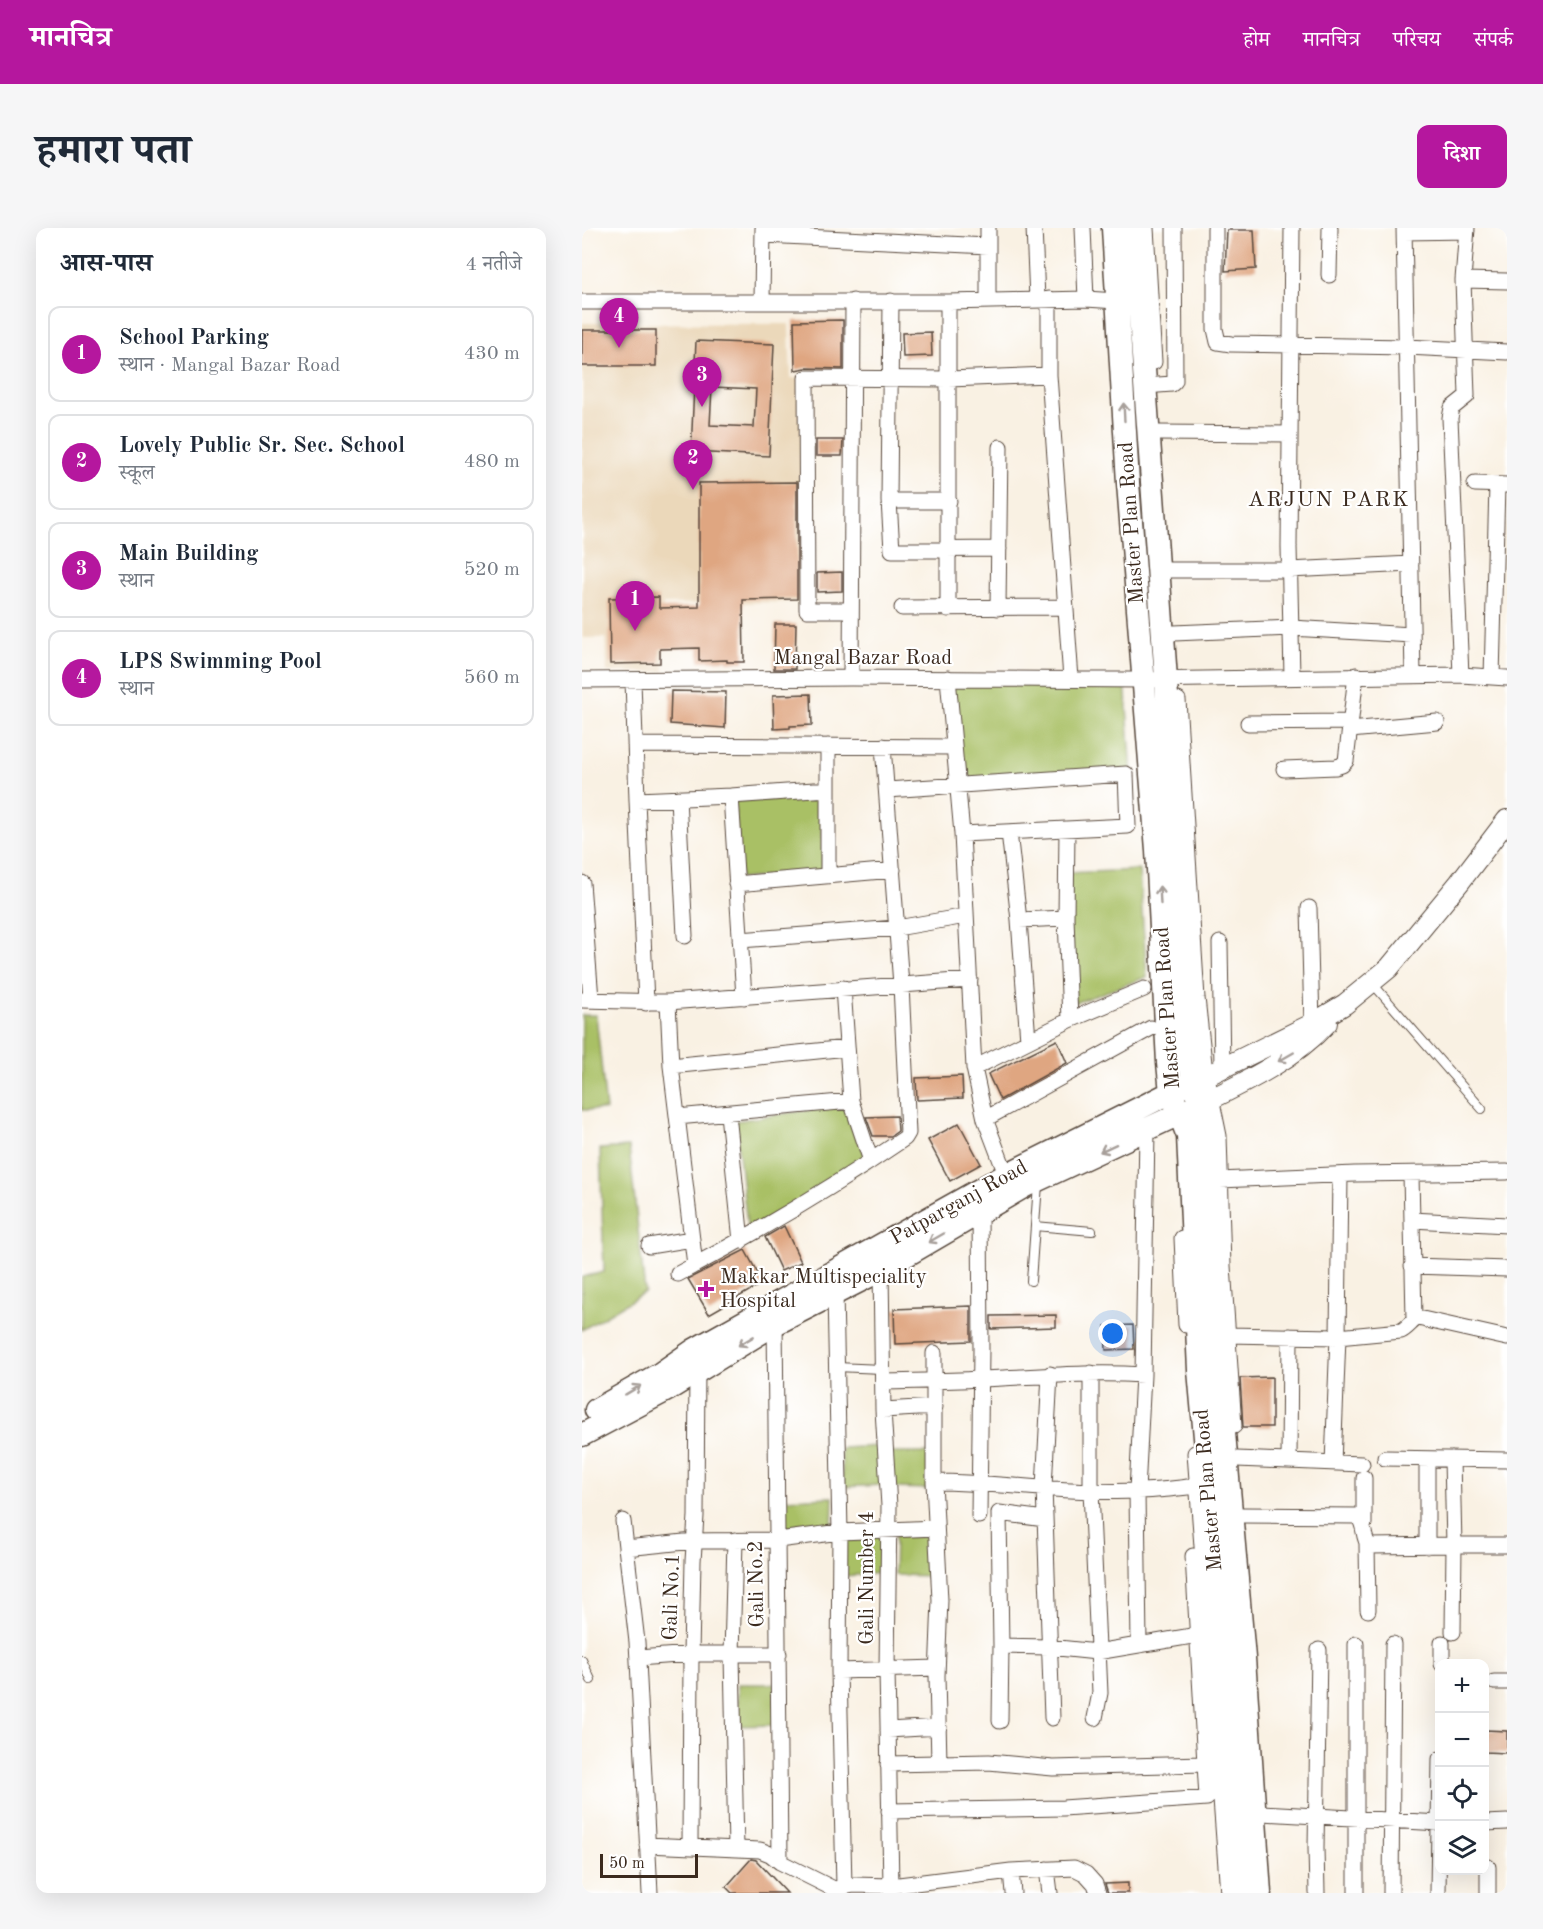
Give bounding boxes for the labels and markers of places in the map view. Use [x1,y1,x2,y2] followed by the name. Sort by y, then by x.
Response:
[600,298,639,348] pin: 4
[682,358,722,407] pin: 3
[674,440,712,490] pin: 2
[616,582,654,631] pin: 1
[720,1267,927,1312] place label: Makkar Multispeciality Hospital
[697,1280,715,1298] marker: Makkar Multispeciality Hospital

